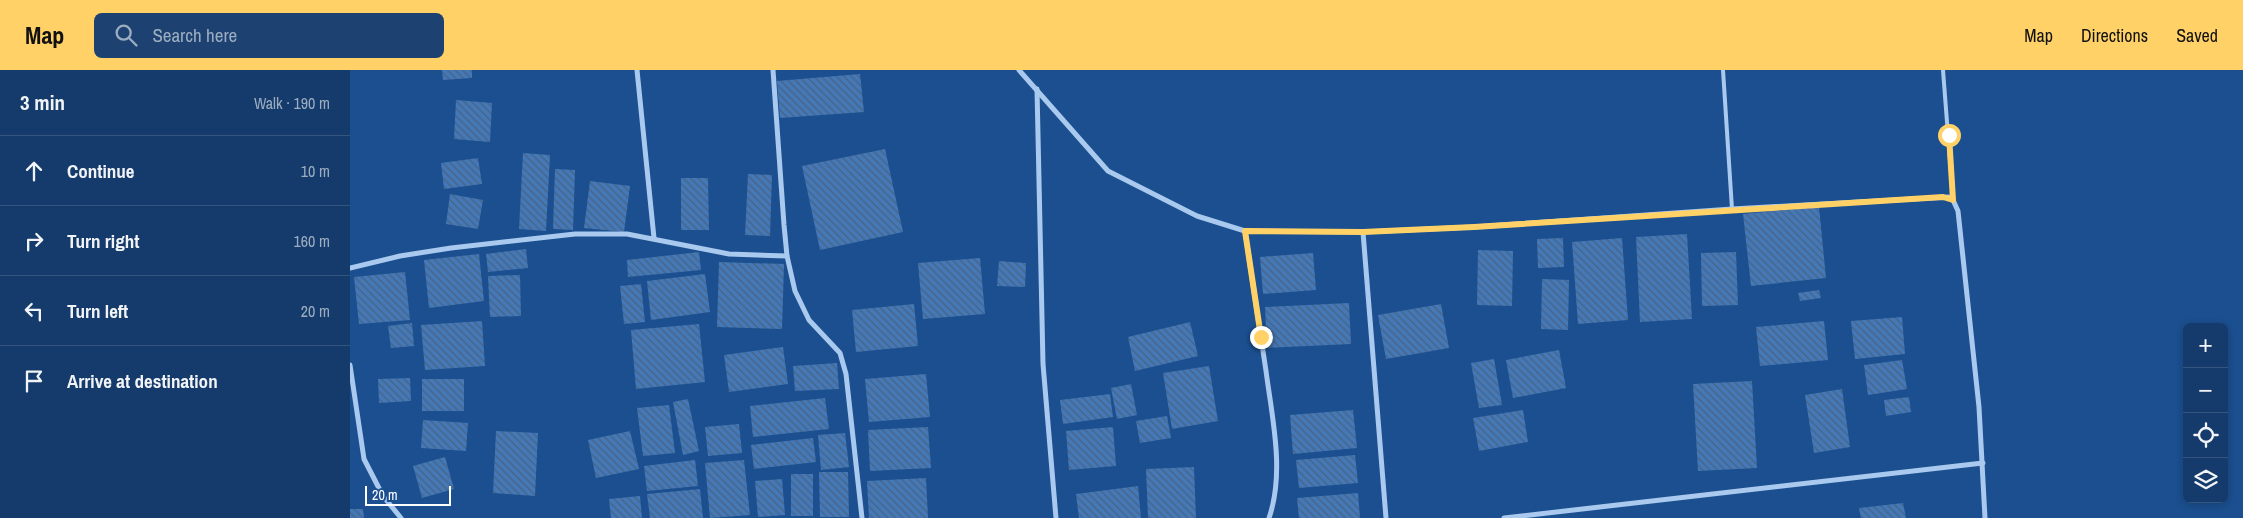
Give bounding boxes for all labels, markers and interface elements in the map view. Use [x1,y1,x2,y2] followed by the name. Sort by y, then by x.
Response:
[94,13,444,58] search box
[25,19,64,51] text: Map
[112,21,140,49] icon: search
[152,22,237,48] text: Search here
[2024,23,2053,48] text: Map
[2081,23,2148,48] text: Directions
[2176,23,2218,48] text: Saved
[20,88,65,117] text: 3 min
[254,92,330,114] text: Walk · 190 m
[1938,124,1961,147] route start
[20,157,48,185] icon: ahead
[67,158,135,184] text: Continue
[301,160,330,182] text: 10 m
[20,227,48,255] icon: right
[67,228,139,254] text: Turn right
[294,230,330,252] text: 160 m
[20,297,48,325] icon: left
[67,298,128,324] text: Turn left
[301,300,330,322] text: 20 m
[2183,323,2228,503] map controls
[2183,323,2228,368] button: +
[1250,326,1273,349] route end
[20,367,48,395] icon: arrive
[67,368,218,394] text: Arrive at destination
[2183,368,2228,413] button: −
[2183,413,2228,458] button: locate
[2183,458,2228,503] button: layers
[365,483,451,506] scale bar
[372,486,398,504] text: 20 m

